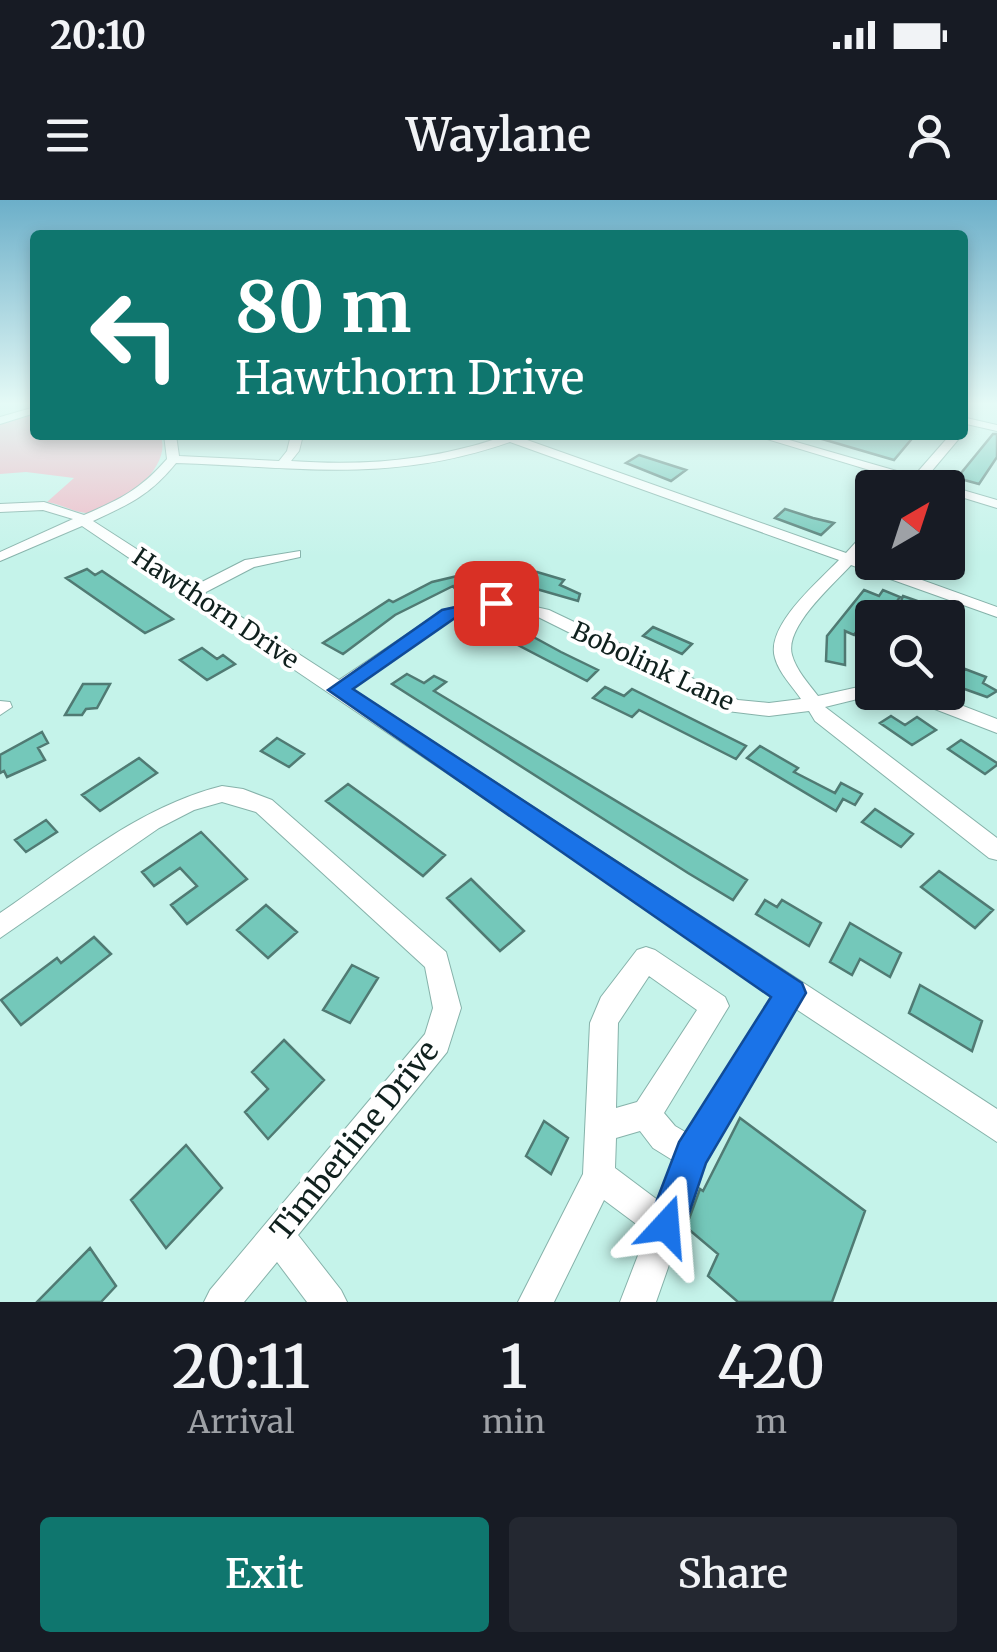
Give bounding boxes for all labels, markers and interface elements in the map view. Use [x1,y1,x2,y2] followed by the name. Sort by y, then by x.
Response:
[50,12,146,59] text: 20:10
[406,107,591,163] text: Waylane
[40,108,95,163] icon: menu
[902,108,957,163] icon: person
[235,263,411,351] text: 80 m
[70,270,200,400] icon: left
[235,350,584,406] text: Hawthorn Drive
[855,470,965,580] north arrow
[855,470,965,710] map controls
[127,541,305,675] street label: Hawthorn Drive
[454,561,539,646] pin
[469,576,524,631] icon: arrive
[855,600,965,710] button: search
[567,614,739,718] street label: Bobolink Lane
[262,1032,446,1248] street label: Timberline Drive
[614,1174,718,1278] position arrow
[172,1329,310,1404] text: 20:11
[500,1329,527,1404] text: 1
[717,1329,825,1404] text: 420
[188,1402,294,1442] text: Arrival
[482,1402,545,1442] text: min
[755,1402,787,1442] text: m
[40,1517,489,1632] button: Exit
[509,1517,957,1632] button: Share

